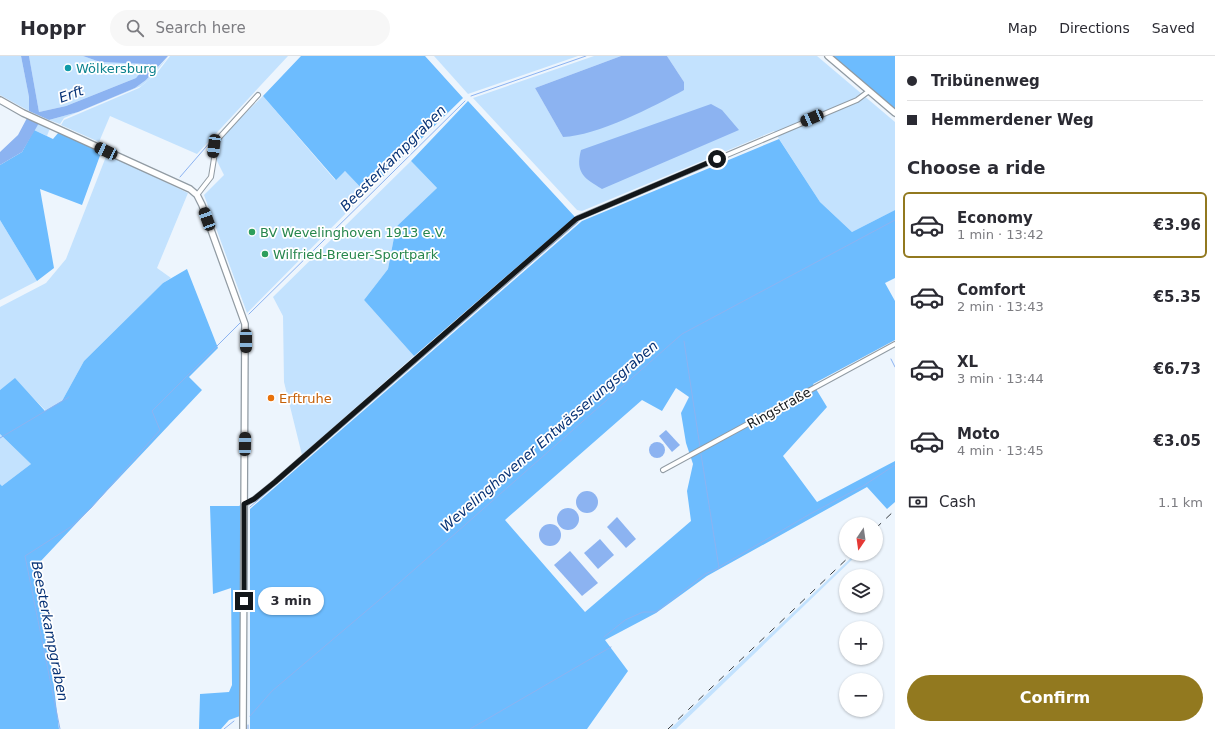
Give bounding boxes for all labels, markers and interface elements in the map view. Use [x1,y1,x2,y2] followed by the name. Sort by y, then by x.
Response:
[110,10,390,46] search box
[20,17,86,39] text: Hoppr
[124,17,146,39] icon: search
[156,19,246,37] text: Search here
[1008,20,1037,36] text: Map
[1059,20,1130,36] text: Directions
[1152,20,1195,36] text: Saved
[76,61,157,76] place label: Wölkersburg
[63,63,73,73] marker: Wölkersburg
[931,72,1040,90] text: Tribünenweg
[57,82,86,106] water label: Erft
[337,102,449,214] water label: Beesterkampgraben
[799,108,825,128] car
[931,111,1094,129] text: Hemmerdener Weg
[207,133,221,159] car
[93,140,119,162] car
[708,150,726,168] route start
[907,157,1046,178] text: Choose a ride
[197,206,217,232] car
[909,207,945,243] icon: car
[957,209,1033,227] text: Economy
[1154,216,1201,234] text: €3.96
[260,225,446,240] place label: BV Wevelinghoven 1913 e.V.
[247,227,257,237] marker: BV Wevelinghoven 1913 e.V.
[957,227,1044,242] text: 1 min · 13:42
[273,247,439,262] place label: Wilfried-Breuer-Sportpark
[260,249,270,259] marker: Wilfried-Breuer-Sportpark
[909,279,945,315] icon: car
[957,281,1025,299] text: Comfort
[1154,288,1201,306] text: €5.35
[957,299,1044,314] text: 2 min · 13:43
[240,329,252,353] car
[437,337,661,535] water label: Wevelinghovener Entwässerungsgraben
[909,351,945,387] icon: car
[957,353,978,371] text: XL
[1154,360,1201,378] text: €6.73
[957,371,1044,386] text: 3 min · 13:44
[745,384,813,432] street label: Ringstraße
[279,391,332,406] place label: Erftruhe
[266,393,276,403] marker: Erftruhe
[909,423,945,459] icon: car
[957,425,1000,443] text: Moto
[239,432,251,456] car
[1154,432,1201,450] text: €3.05
[957,443,1044,458] text: 4 min · 13:45
[907,491,929,513] icon: cash
[939,493,976,511] text: Cash
[1158,495,1203,510] text: 1.1 km
[839,517,883,561] north arrow
[839,517,883,717] map controls
[29,559,71,703] water label: Beesterkampgraben
[839,569,883,613] button: layers
[258,587,324,615] callout: 3 min
[235,592,253,610] route end
[271,593,311,608] text: 3 min
[839,621,883,665] button: +
[839,673,883,717] button: −
[907,675,1203,721] button: Confirm

